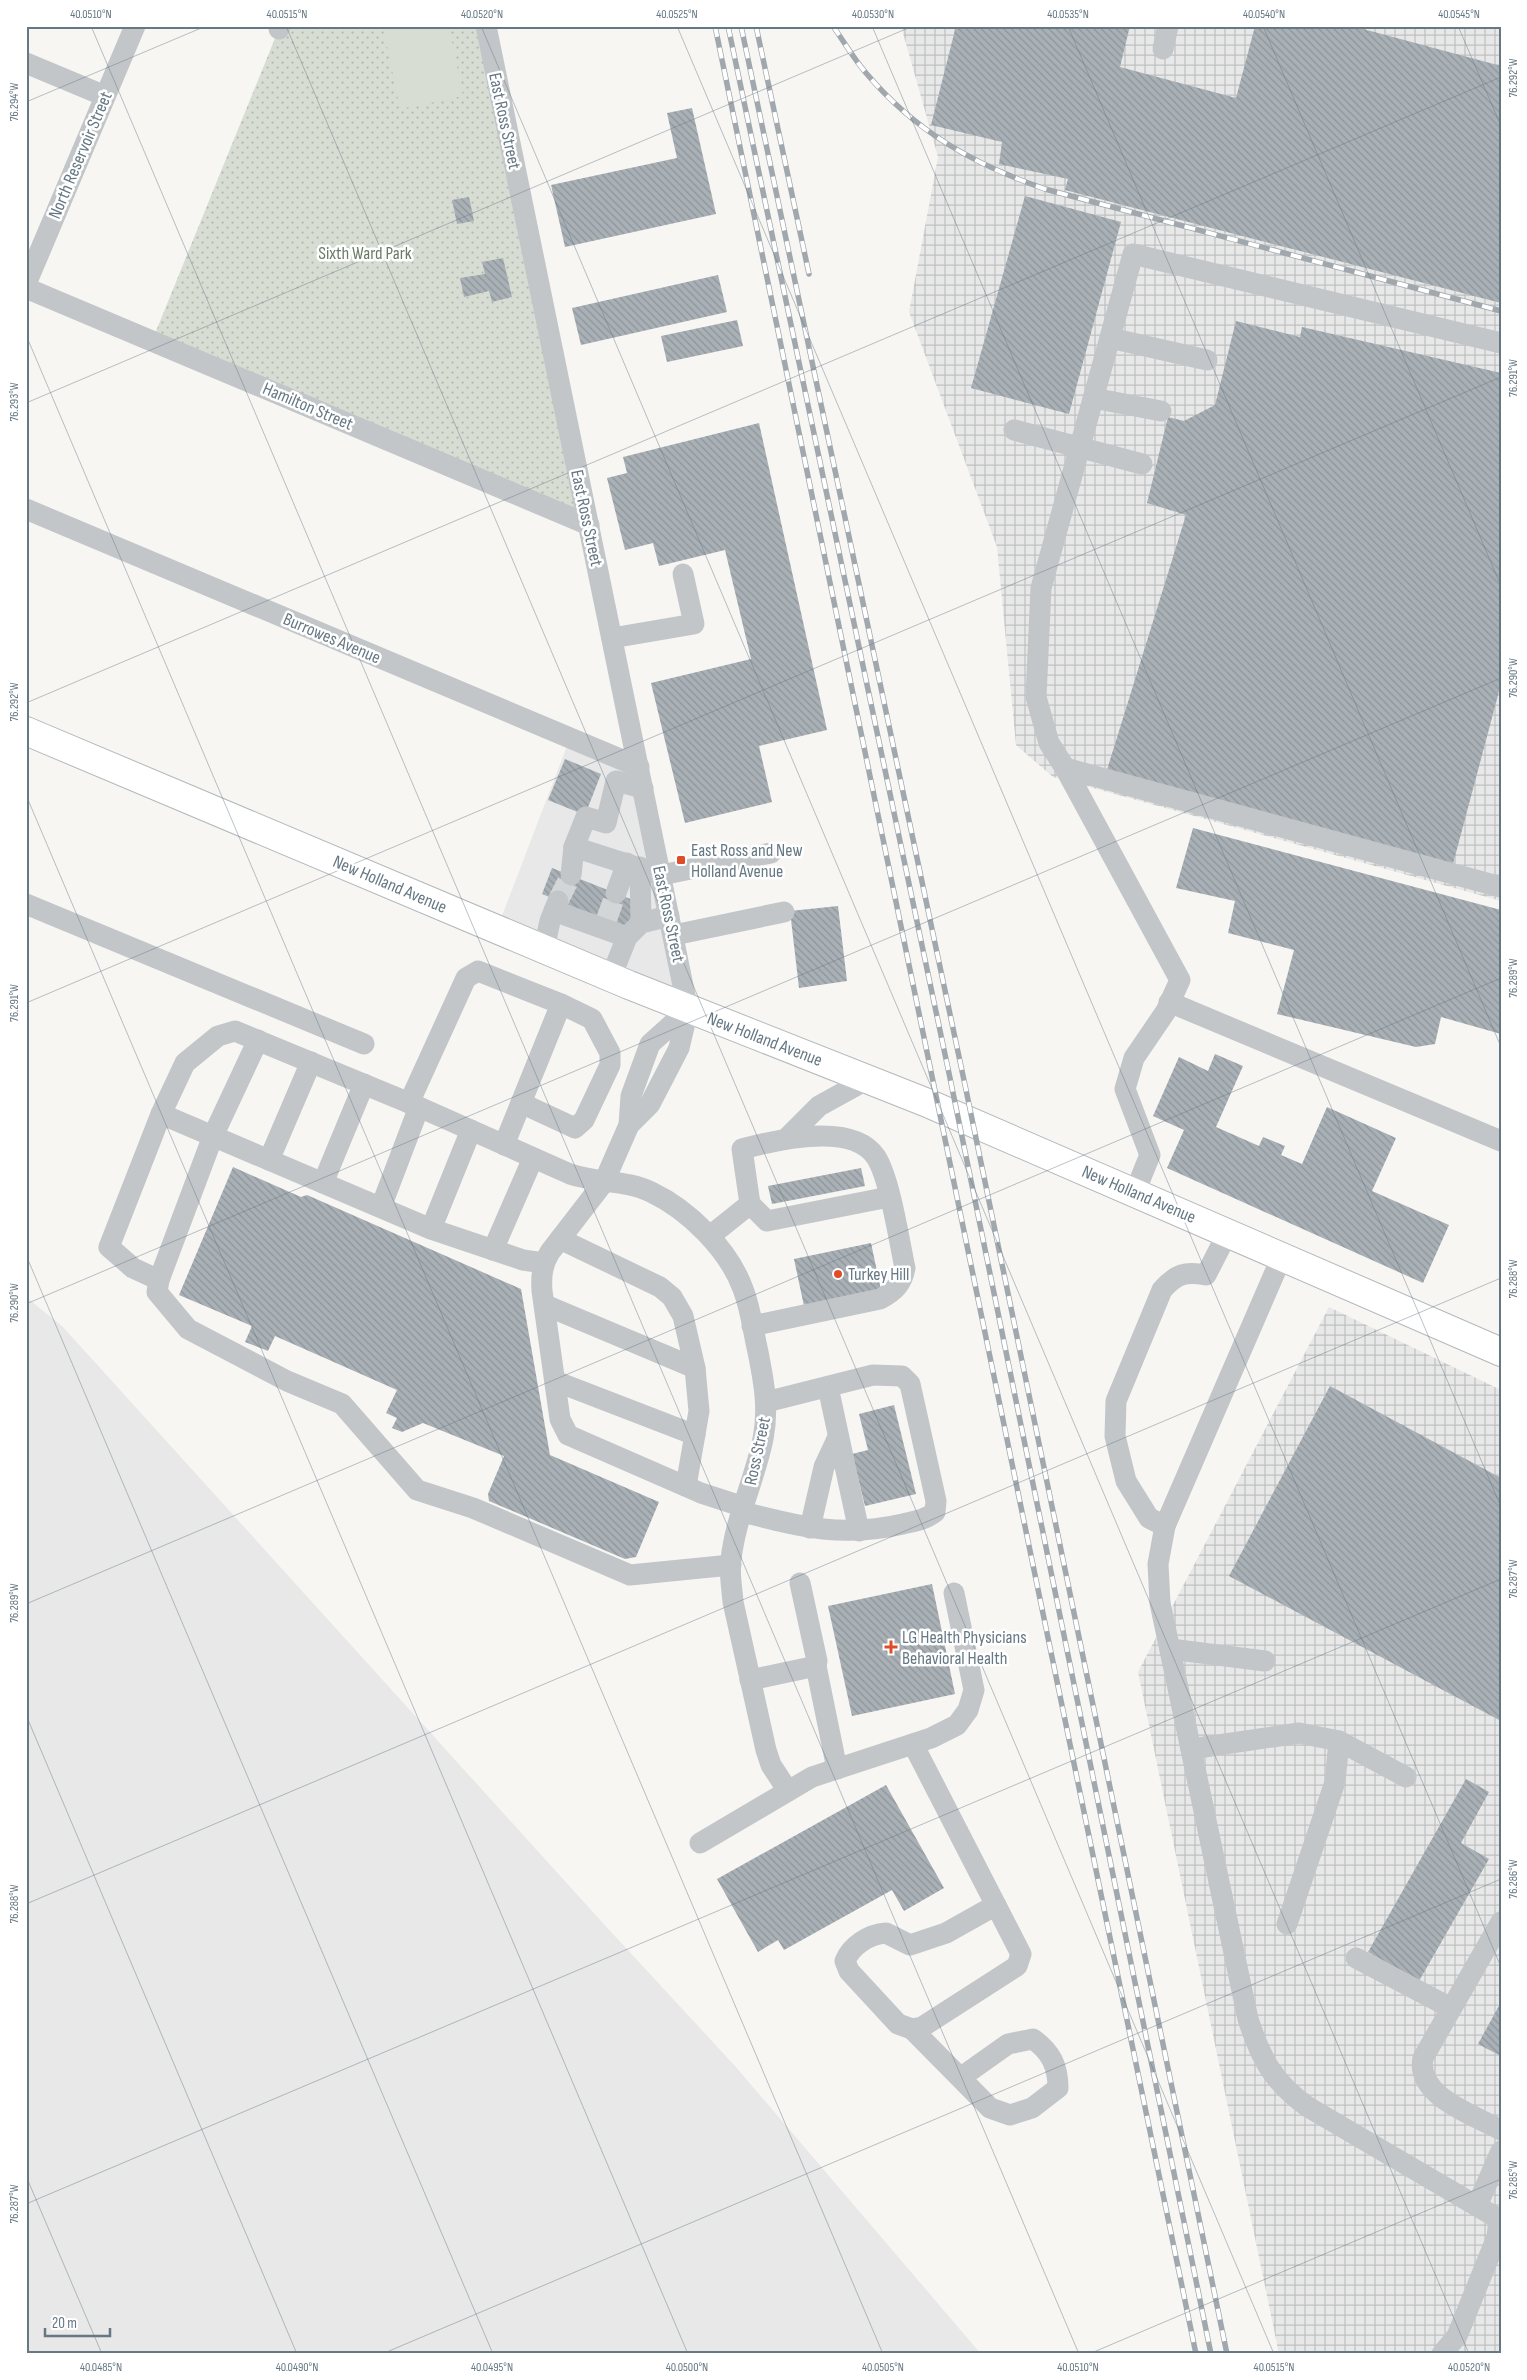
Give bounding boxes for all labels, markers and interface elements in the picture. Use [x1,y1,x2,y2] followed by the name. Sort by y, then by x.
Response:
[70,7,112,22] text: 40.0510°N
[267,7,307,22] text: 40.0515°N
[461,7,503,22] text: 40.0520°N
[656,7,698,22] text: 40.0525°N
[852,7,894,22] text: 40.0530°N
[1047,7,1089,22] text: 40.0535°N
[1243,7,1285,22] text: 40.0540°N
[1438,7,1480,22] text: 40.0545°N
[1506,58,1521,98] text: 76.292°W
[484,71,525,172] street label: East Ross Street
[7,82,22,121] text: 76.294°W
[44,88,117,222] street label: North Reservoir Street
[318,243,412,264] park label: Sixth Ward Park
[1506,359,1521,397] text: 76.291°W
[260,378,356,435] street label: Hamilton Street
[7,382,22,422] text: 76.293°W
[566,468,607,569] street label: East Ross Street
[280,609,384,668] street label: Burrowes Avenue
[1506,658,1521,698] text: 76.290°W
[7,682,22,722] text: 76.292°W
[691,840,803,882] place label: East Ross and New Holland Avenue
[330,851,450,918] street label: New Holland Avenue
[675,854,687,866] marker: East Ross and New Holland Avenue
[648,864,689,965] street label: East Ross Street
[1506,958,1521,998] text: 76.289°W
[7,984,22,1022] text: 76.291°W
[704,1008,825,1071] street label: New Holland Avenue
[1079,1161,1199,1228] street label: New Holland Avenue
[1506,1259,1521,1299] text: 76.288°W
[848,1264,909,1285] place label: Turkey Hill
[832,1268,844,1280] marker: Turkey Hill
[7,1283,22,1323] text: 76.290°W
[740,1415,775,1487] street label: Ross Street
[1506,1559,1521,1599] text: 76.287°W
[7,1583,22,1623] text: 76.289°W
[902,1627,1027,1669] place label: LG Health Physicians Behavioral Health
[884,1640,898,1654] marker: LG Health Physicians Behavioral Health
[1506,1859,1521,1899] text: 76.286°W
[7,1884,22,1924] text: 76.288°W
[1506,2160,1521,2199] text: 76.285°W
[7,2184,22,2224] text: 76.287°W
[45,2305,110,2337] scale bar
[52,2314,77,2333] text: 20 m
[80,2360,122,2375] text: 40.0485°N
[276,2360,318,2375] text: 40.0490°N
[471,2360,513,2375] text: 40.0495°N
[666,2360,708,2375] text: 40.0500°N
[862,2360,904,2375] text: 40.0505°N
[1057,2360,1099,2375] text: 40.0510°N
[1254,2360,1294,2375] text: 40.0515°N
[1448,2360,1490,2375] text: 40.0520°N

